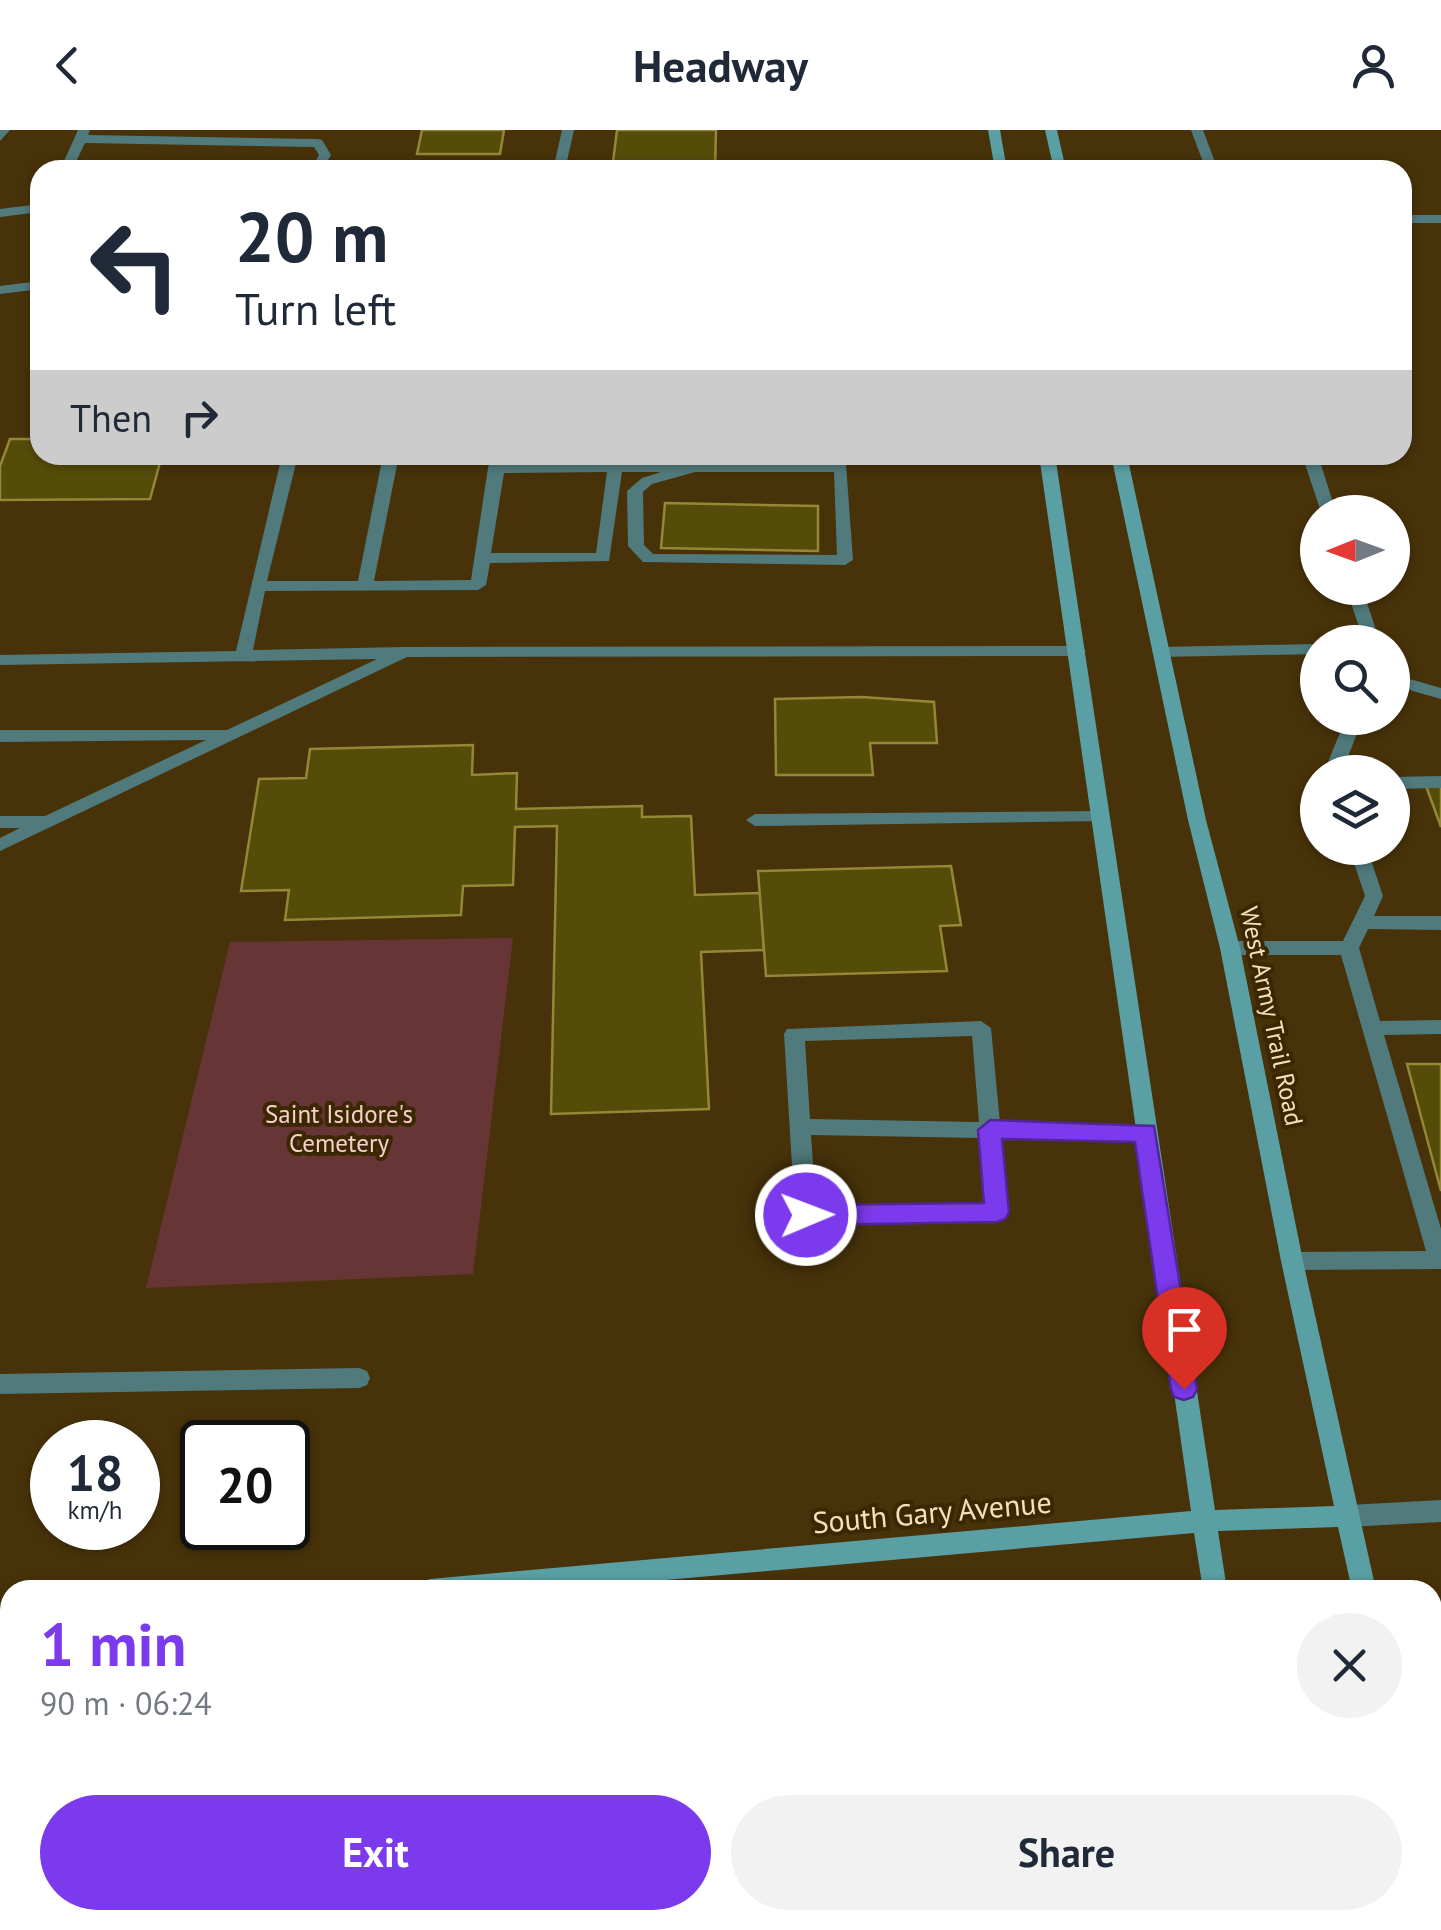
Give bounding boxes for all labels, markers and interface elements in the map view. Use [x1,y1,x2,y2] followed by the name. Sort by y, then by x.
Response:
[633,36,808,94] text: Headway
[40,38,95,93] icon: back
[1346,38,1401,93] icon: person
[235,191,388,281] text: 20 m
[70,200,200,330] icon: left
[235,279,396,337] text: Turn left
[172,390,227,445] icon: right
[70,393,152,442] text: Then
[1300,495,1410,605] north arrow
[1300,495,1410,865] map controls
[1300,625,1410,735] button: search
[1300,755,1410,865] button: layers
[1233,904,1311,1128] street label: West Army Trail Road
[265,1098,413,1159] park label: Saint Isidore's Cemetery
[754,1163,858,1267] position arrow
[1142,1287,1227,1390] pin
[1157,1302,1212,1357] icon: arrive
[180,1420,310,1550] speed limit sign: 20
[67,1440,123,1505] text: 18
[811,1482,1053,1541] street label: South Gary Avenue
[68,1494,122,1526] text: km/h
[40,1605,186,1683] text: 1 min
[1297,1613,1402,1718] button: close
[40,1682,212,1724] text: 90 m · 06:24
[40,1795,711,1910] button: Exit
[731,1795,1402,1910] button: Share

